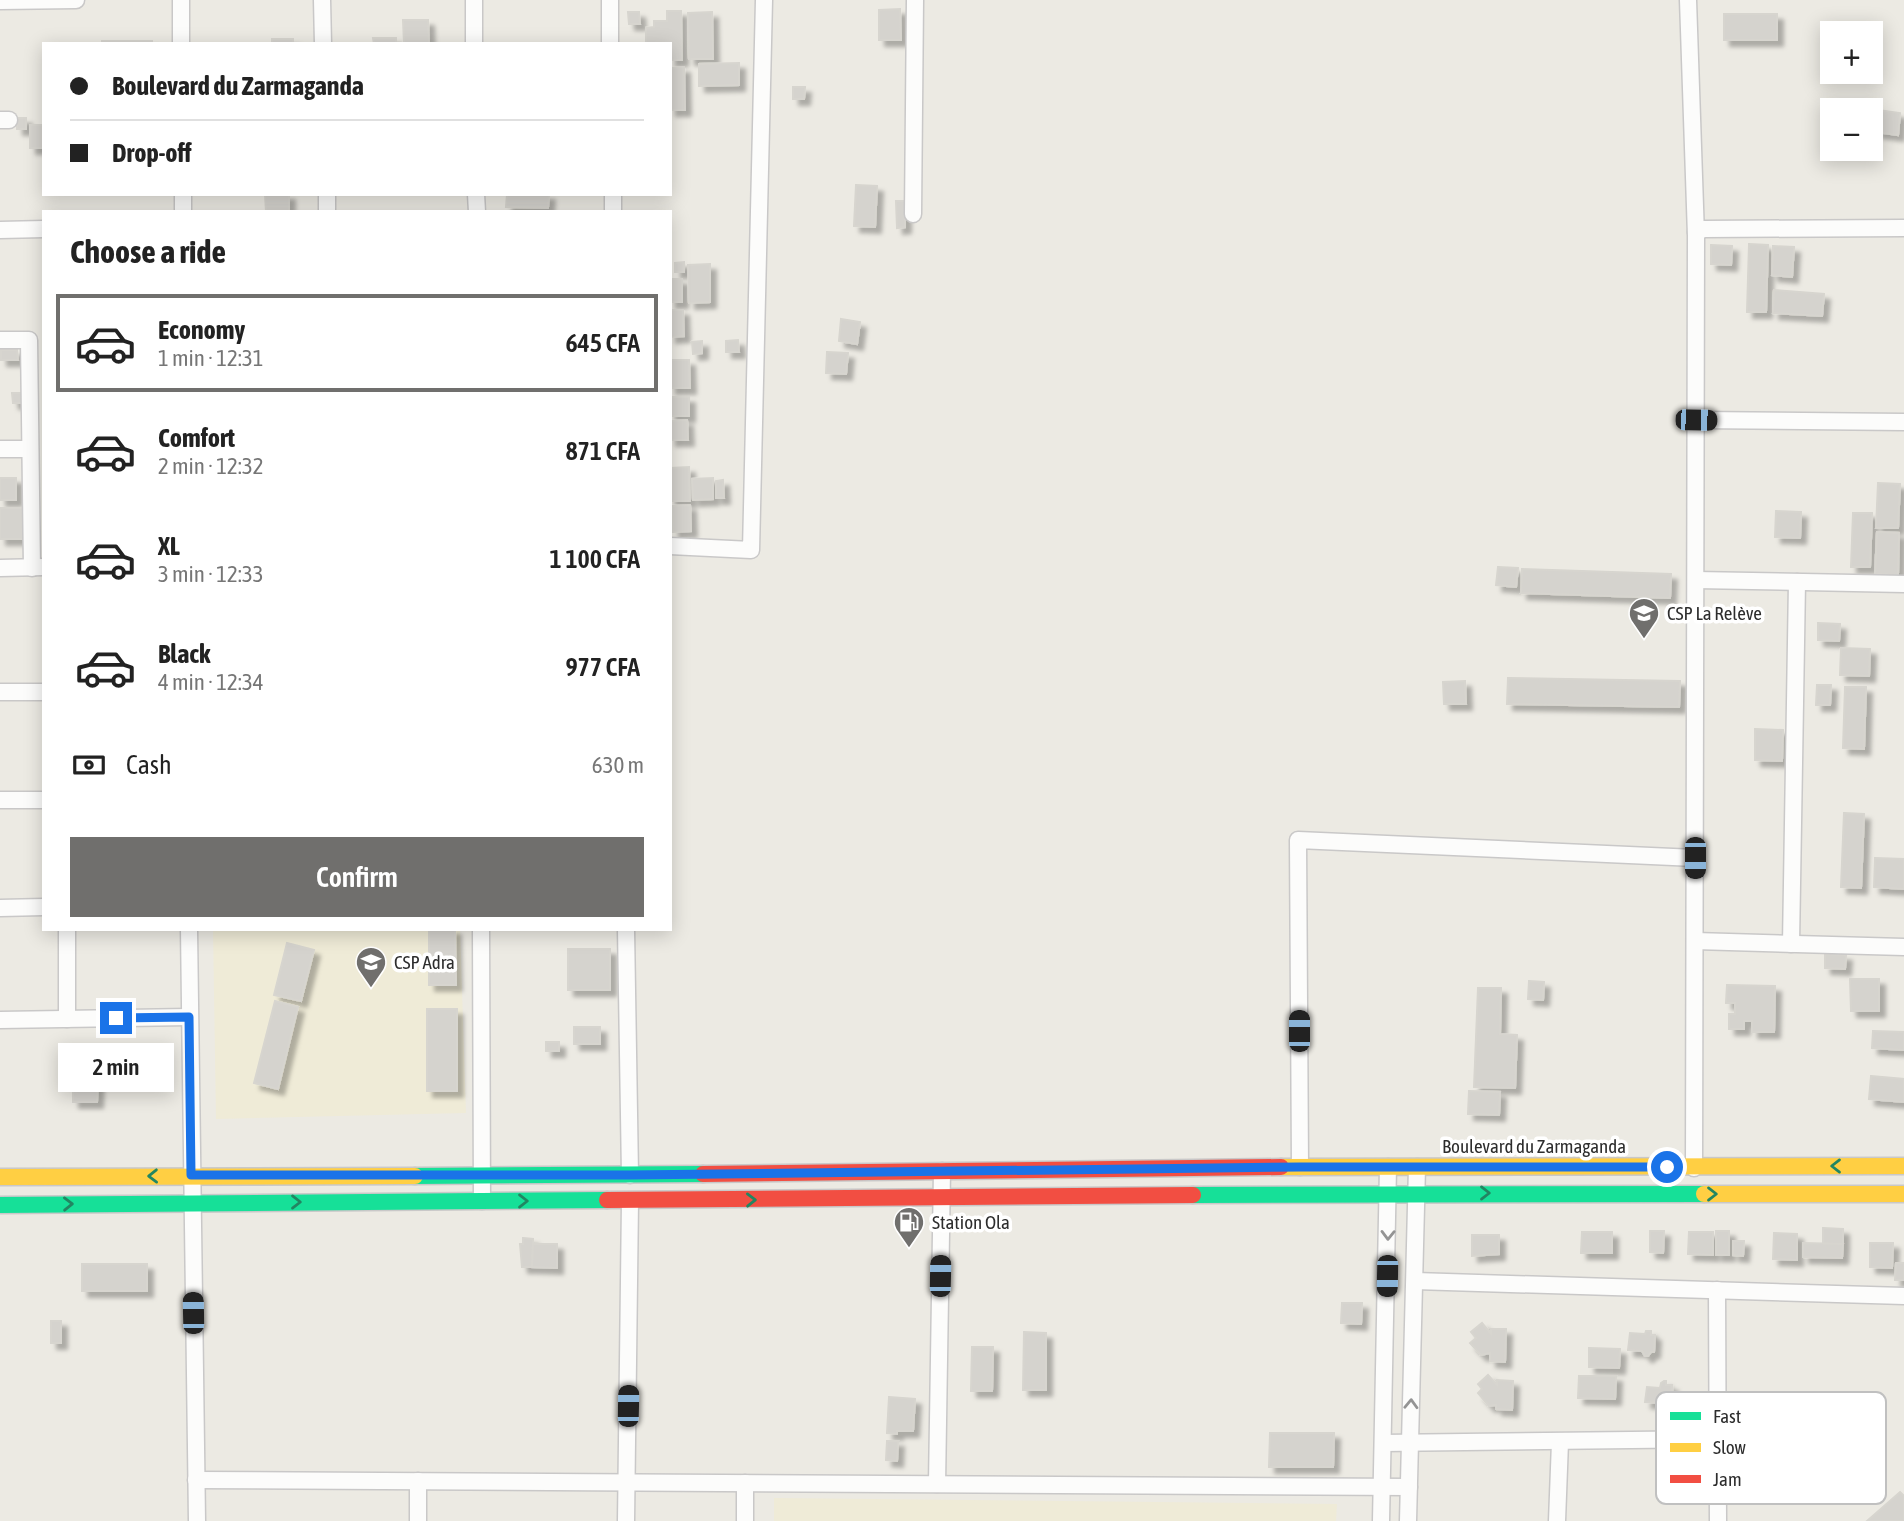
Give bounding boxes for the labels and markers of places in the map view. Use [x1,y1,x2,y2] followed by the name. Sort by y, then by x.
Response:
[1627,596,1661,640] school or university icon: CSP La Relève
[1667,602,1762,624] place label: CSP La Relève
[354,945,388,989] school or university icon: CSP Adra
[394,951,455,973] place label: CSP Adra
[892,1205,926,1249] fuel station icon: Station Ola
[932,1211,1010,1233] place label: Station Ola

